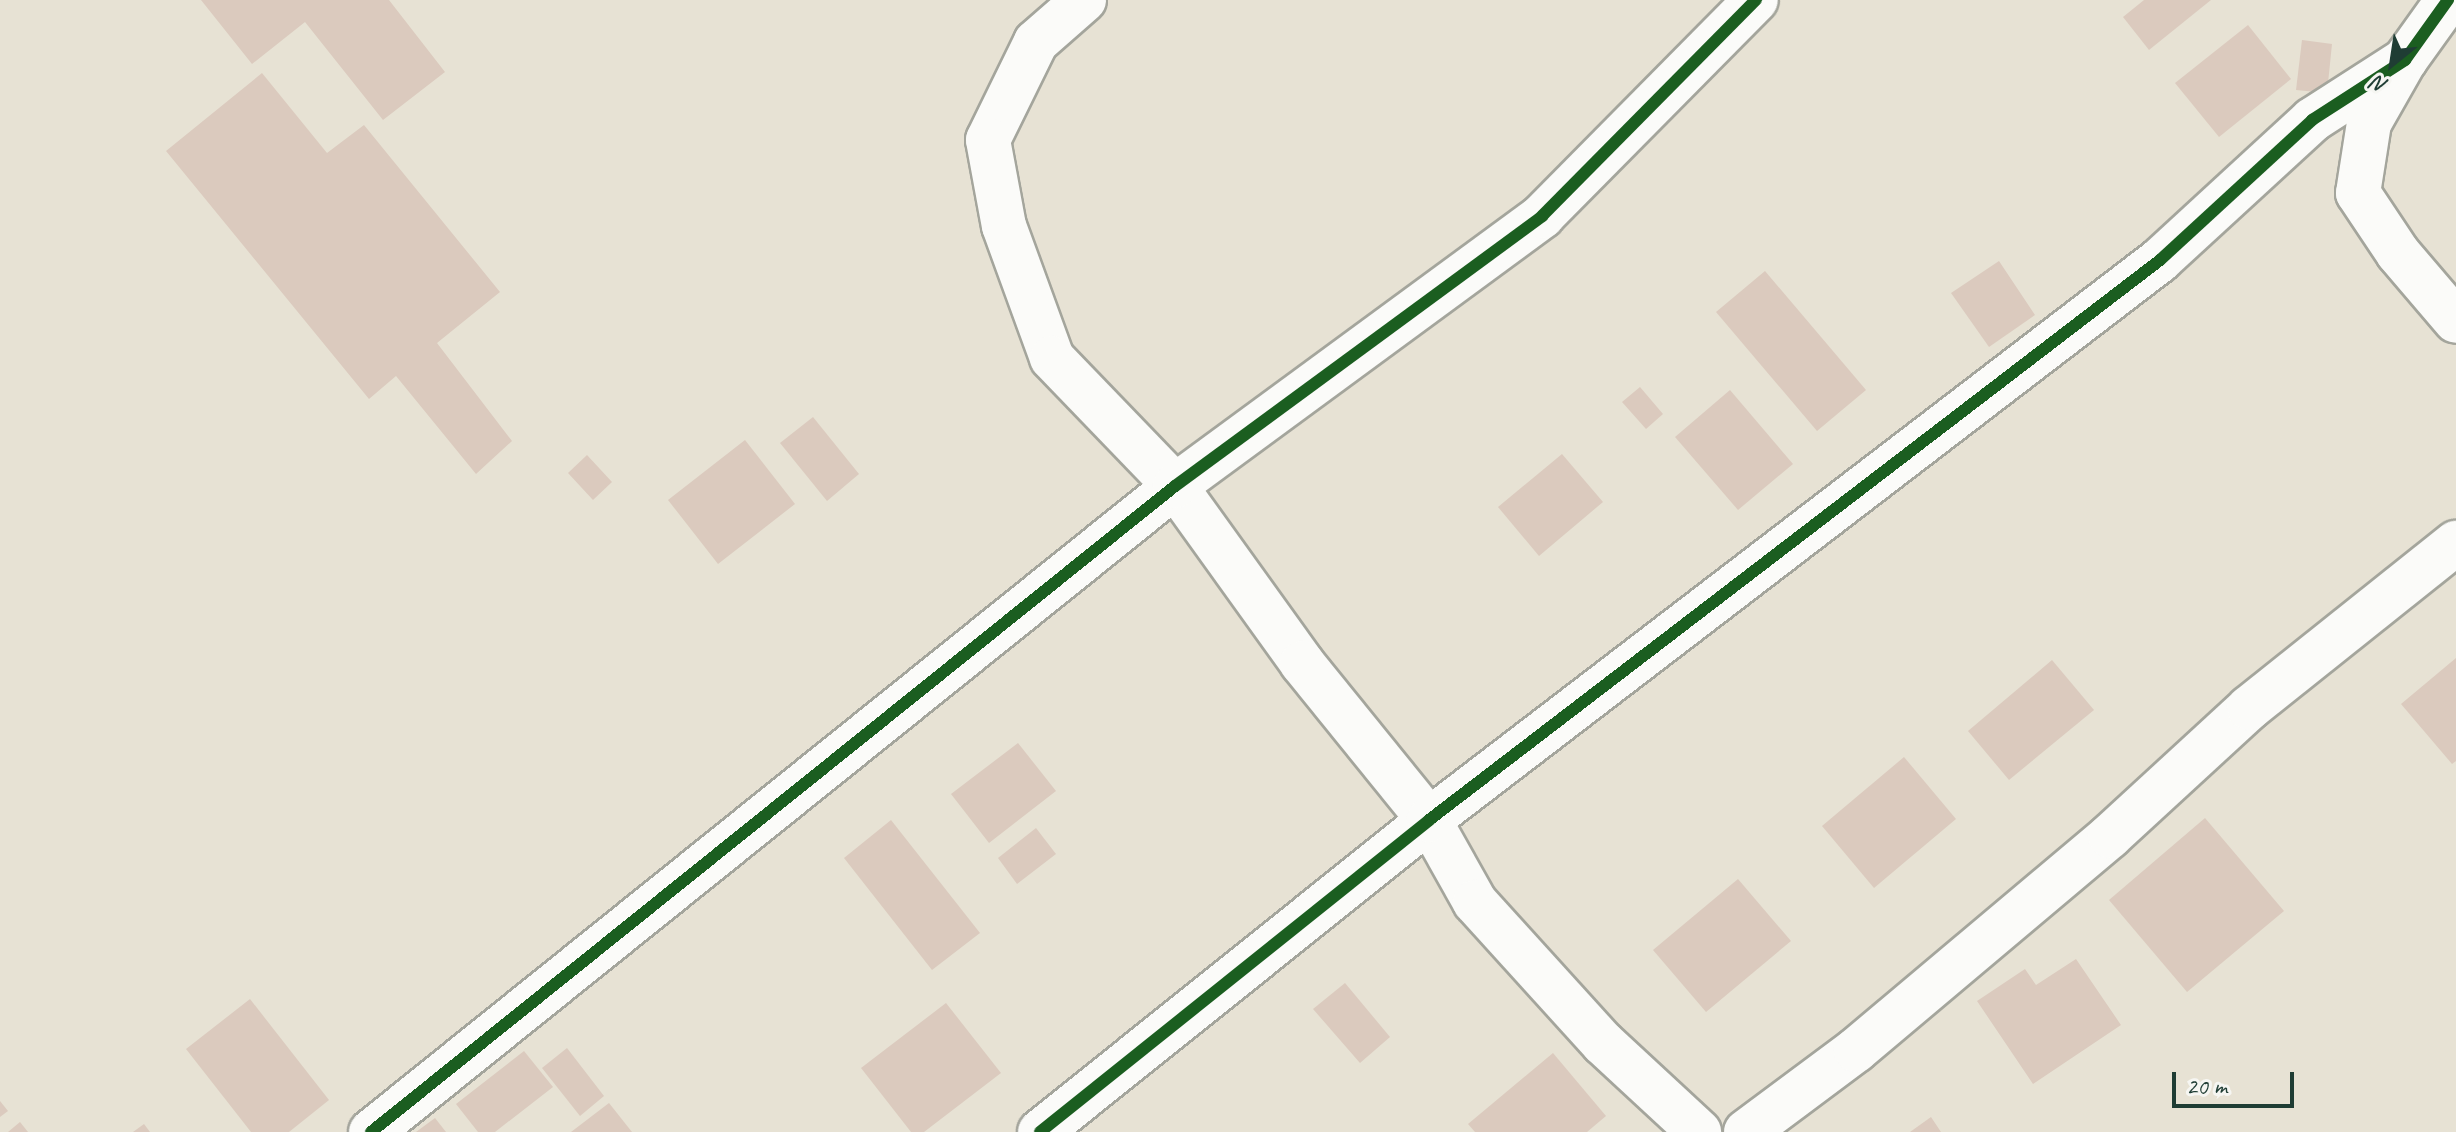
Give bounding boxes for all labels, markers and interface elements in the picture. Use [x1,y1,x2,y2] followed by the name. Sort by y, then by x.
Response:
[2352,24,2432,104] north arrow
[2367,69,2393,100] text: N
[2176,1056,2298,1106] scale bar
[2186,1071,2227,1101] text: 20 m

